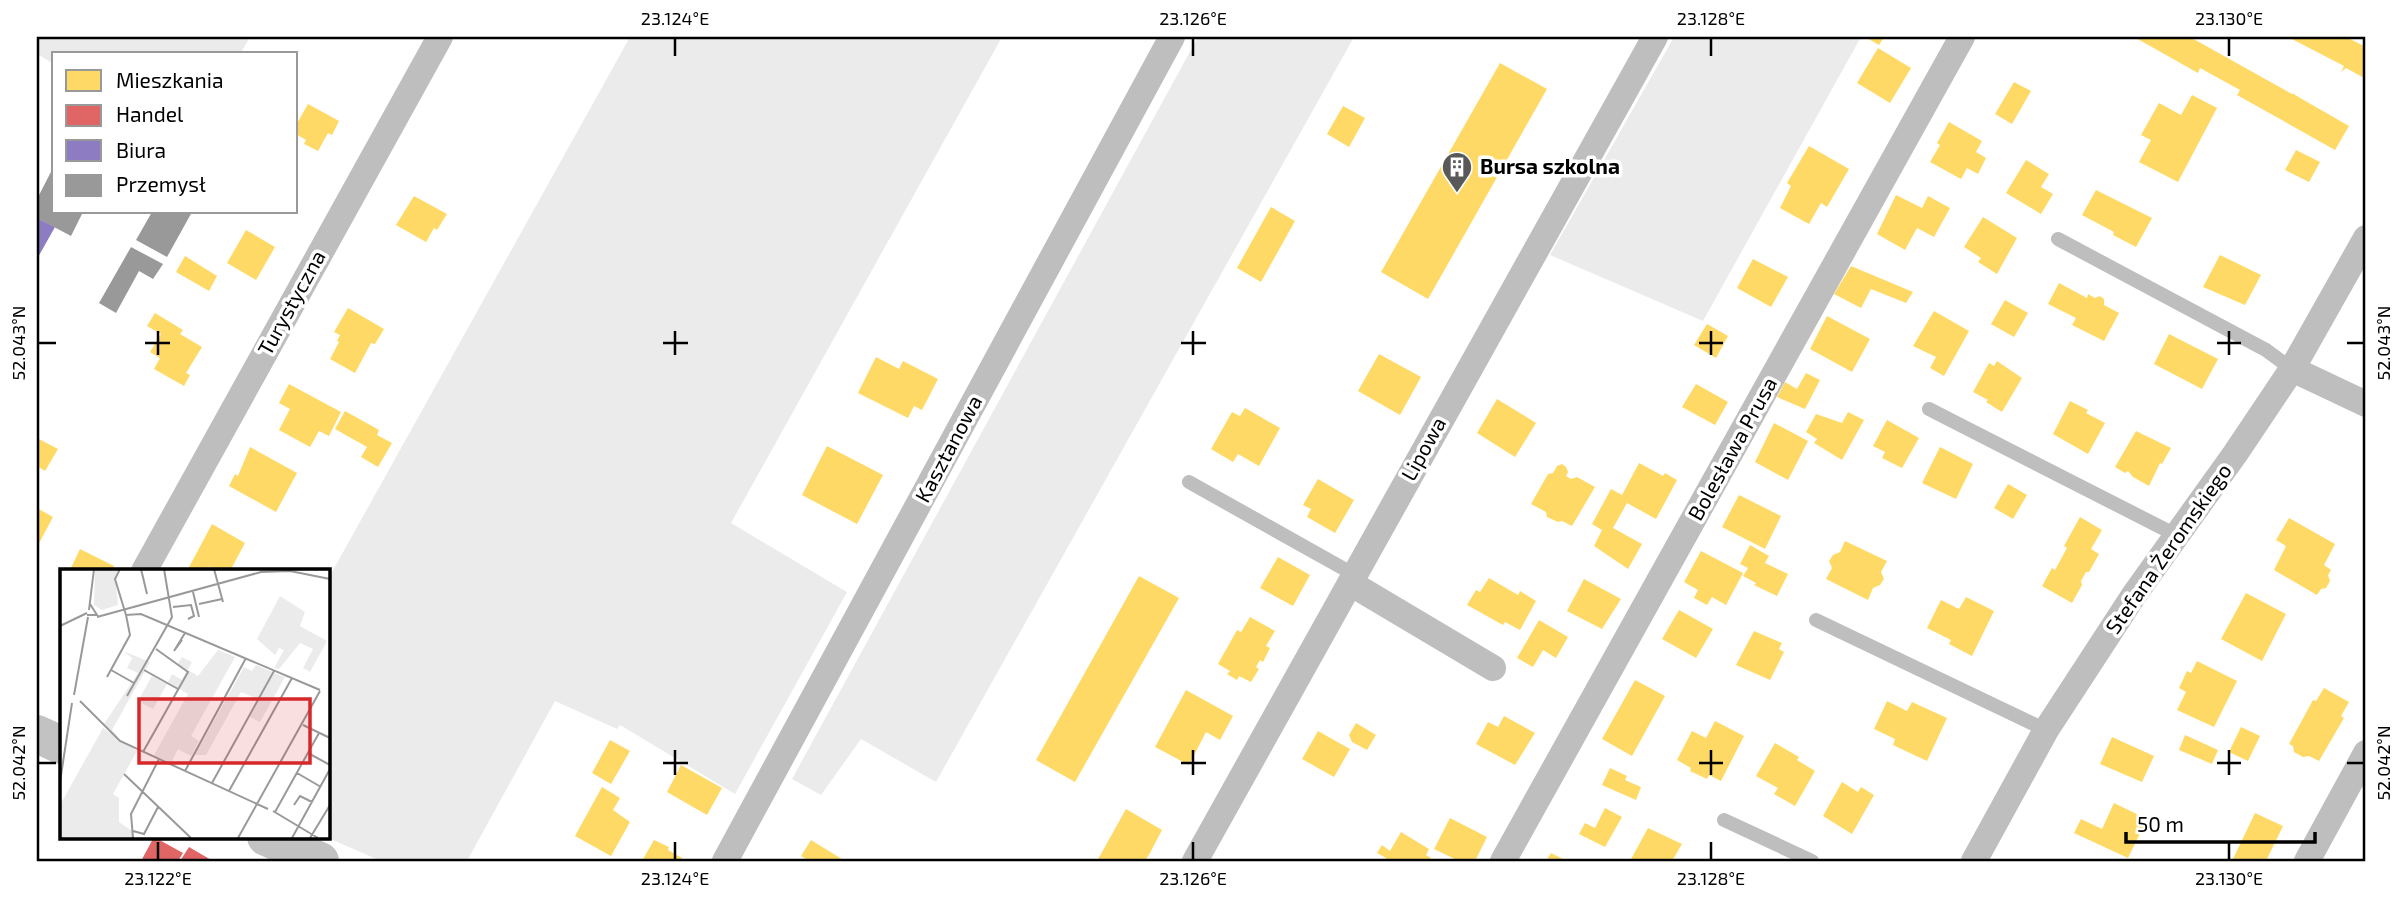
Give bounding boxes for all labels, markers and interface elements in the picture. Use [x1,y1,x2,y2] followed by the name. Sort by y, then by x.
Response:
[641,7,709,29] text: 23.124°E
[1159,7,1227,29] text: 23.126°E
[1677,7,1745,29] text: 23.128°E
[2195,7,2263,29] text: 23.130°E
[52,52,298,214] legend
[116,67,223,92] text: Mieszkania
[116,101,184,126] text: Handel
[116,137,166,162] text: Biura
[1440,150,1474,194] building icon: Bursa szkolna
[1480,153,1620,178] place label: Bursa szkolna
[116,171,206,196] text: Przemysł
[252,245,330,359] street label: Turystyczna
[7,305,29,381] text: 52.043°N
[2372,305,2394,381] text: 52.043°N
[1682,372,1781,524] street label: Bolesława Prusa
[909,390,986,506] street label: Kasztanowa
[1395,412,1450,484] street label: Lipowa
[2100,458,2236,638] street label: Stefana Żeromskiego
[60,569,329,838] inset map
[7,725,29,801] text: 52.042°N
[2372,725,2394,801] text: 52.042°N
[2126,800,2316,844] scale bar
[2137,811,2184,836] text: 50 m
[124,867,192,889] text: 23.122°E
[641,867,709,889] text: 23.124°E
[1159,867,1227,889] text: 23.126°E
[1677,867,1745,889] text: 23.128°E
[2195,867,2263,889] text: 23.130°E

